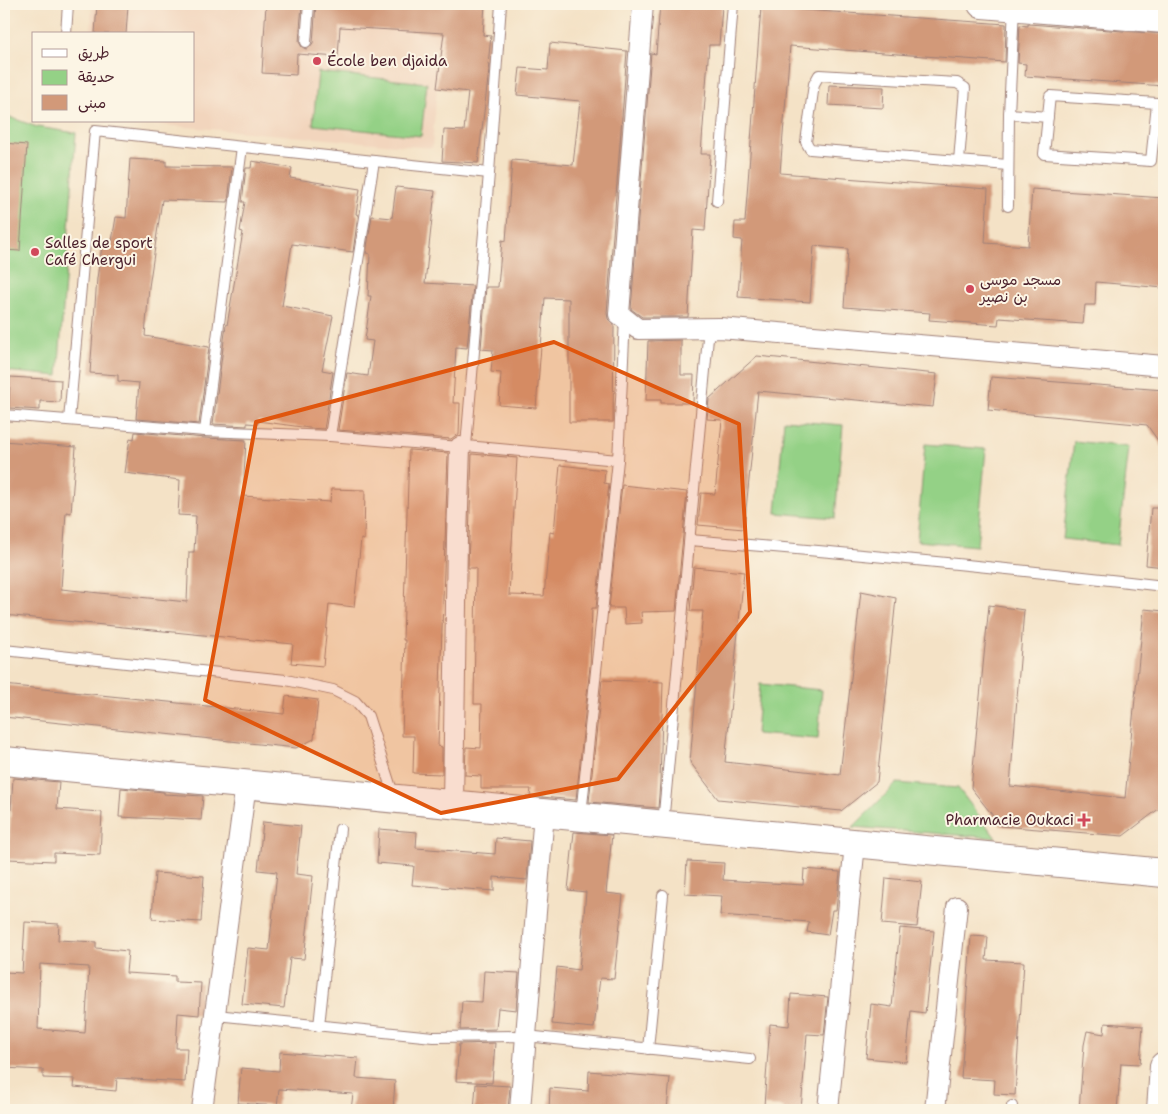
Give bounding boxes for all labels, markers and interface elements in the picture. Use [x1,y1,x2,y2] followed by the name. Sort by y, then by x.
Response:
[32,32,195,122] legend
[78,43,110,63] text: طريق
[327,50,448,71] place label: École ben djaida
[311,55,323,67] marker: École ben djaida
[78,67,115,87] text: حديقة
[78,93,106,113] text: مبنى
[45,233,153,270] place label: Salles de sport Café Chergui
[29,246,41,258] marker: Salles de sport Café Chergui
[978,270,1061,307] place label: مسجد موسى بن نصير
[964,283,976,295] marker: مسجد موسى بن نصير
[946,810,1074,830] place label: Pharmacie Oukaci
[1078,814,1090,826] marker: Pharmacie Oukaci

